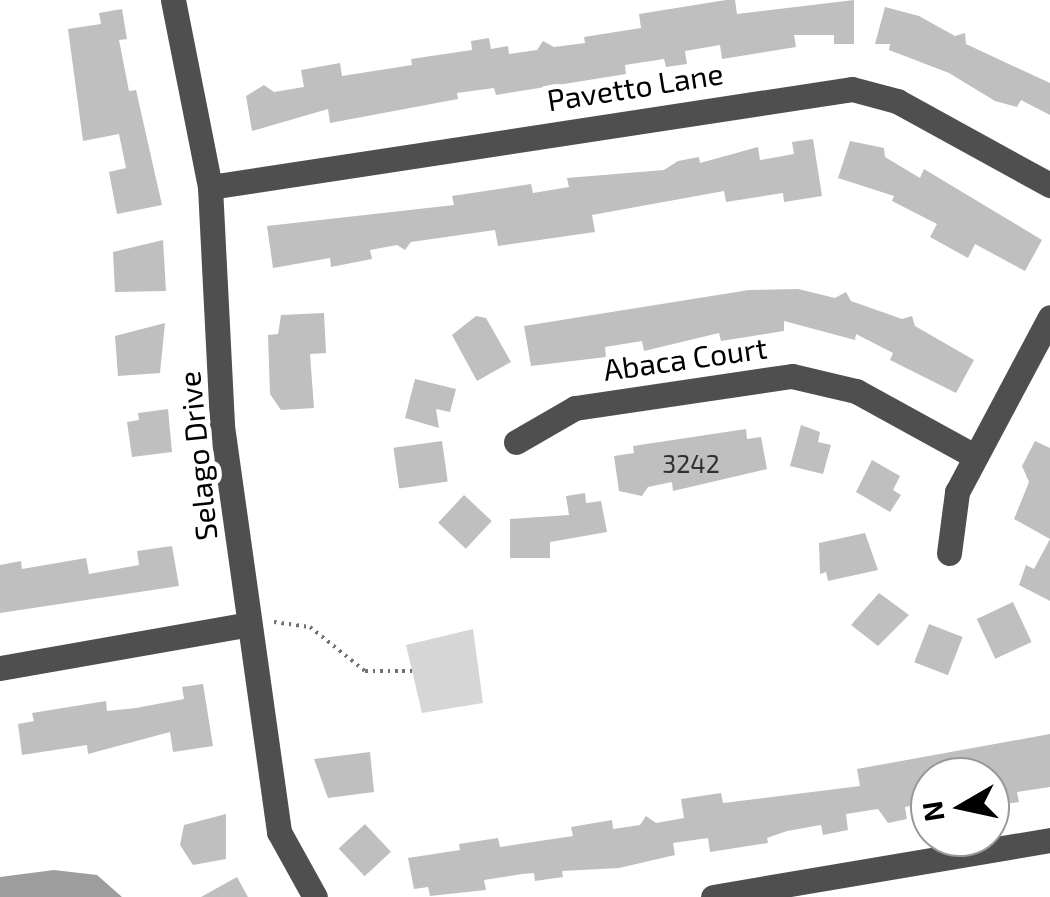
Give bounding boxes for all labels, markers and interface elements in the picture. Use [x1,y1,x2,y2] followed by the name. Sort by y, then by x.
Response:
[544,54,726,118] street label: Pavetto Lane
[601,329,769,387] street label: Abaca Court
[170,370,224,542] street label: Selago Drive
[662,448,720,478] house number: 3242
[910,757,1010,857] north arrow
[914,799,951,824] text: N

